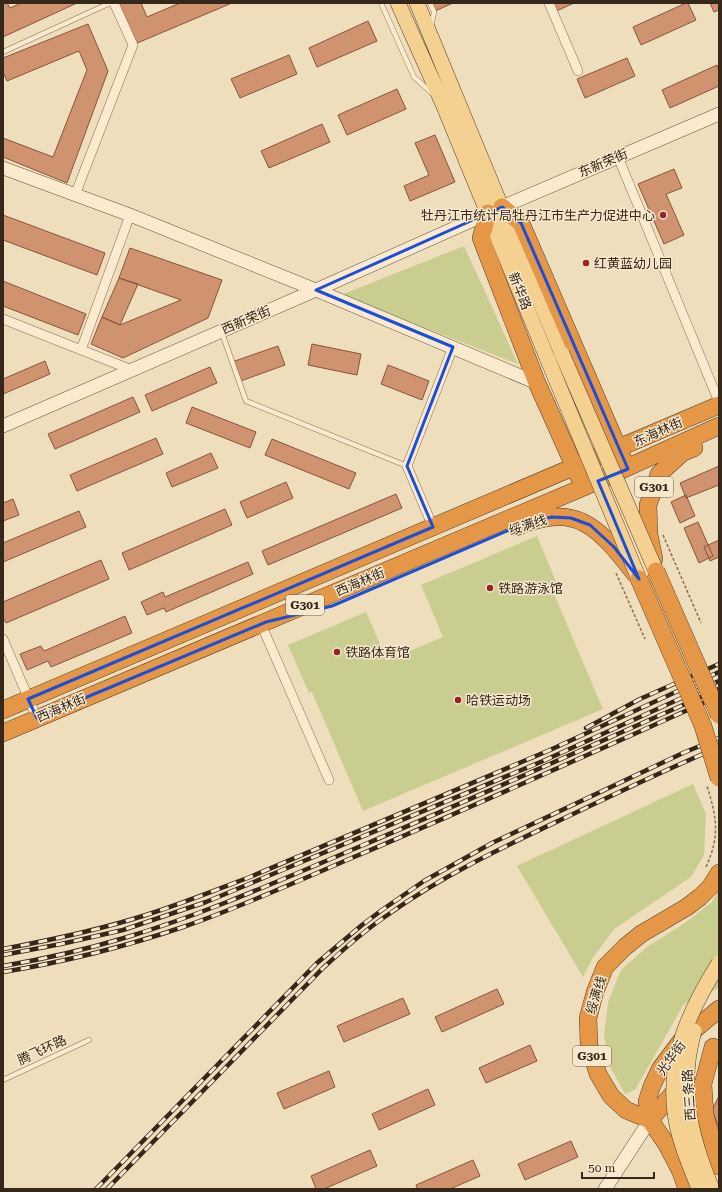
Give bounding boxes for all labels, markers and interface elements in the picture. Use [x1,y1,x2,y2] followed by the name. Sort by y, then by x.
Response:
[576,146,630,180] street label: 东新荣街
[421,208,655,223] place label: 牡丹江市统计局牡丹江市生产力促进中心
[658,210,668,220] marker: 牡丹江市统计局牡丹江市生产力促进中心
[594,256,672,271] place label: 红黄蓝幼儿园
[581,258,591,268] marker: 红黄蓝幼儿园
[506,270,534,312] street label: 新华路
[219,303,273,337] street label: 西新荣街
[631,415,685,449] street label: 东海林街
[635,477,673,497] road number: G301
[507,512,549,538] street label: 绥满线
[333,565,387,599] street label: 西海林街
[498,581,563,596] place label: 铁路游泳馆
[485,583,495,593] marker: 铁路游泳馆
[286,595,324,615] road number: G301
[345,645,410,660] place label: 铁路体育馆
[332,647,342,657] marker: 铁路体育馆
[34,691,88,725] street label: 西海林街
[466,693,531,708] place label: 哈铁运动场
[453,695,463,705] marker: 哈铁运动场
[583,974,609,1016] street label: 绥满线
[15,1032,69,1068] street label: 腾飞环路
[653,1038,689,1078] street label: 光华街
[573,1046,611,1066] road number: G301
[680,1069,698,1121] street label: 西三条路
[582,1154,654,1180] scale bar
[588,1161,615,1175] text: 50 m

